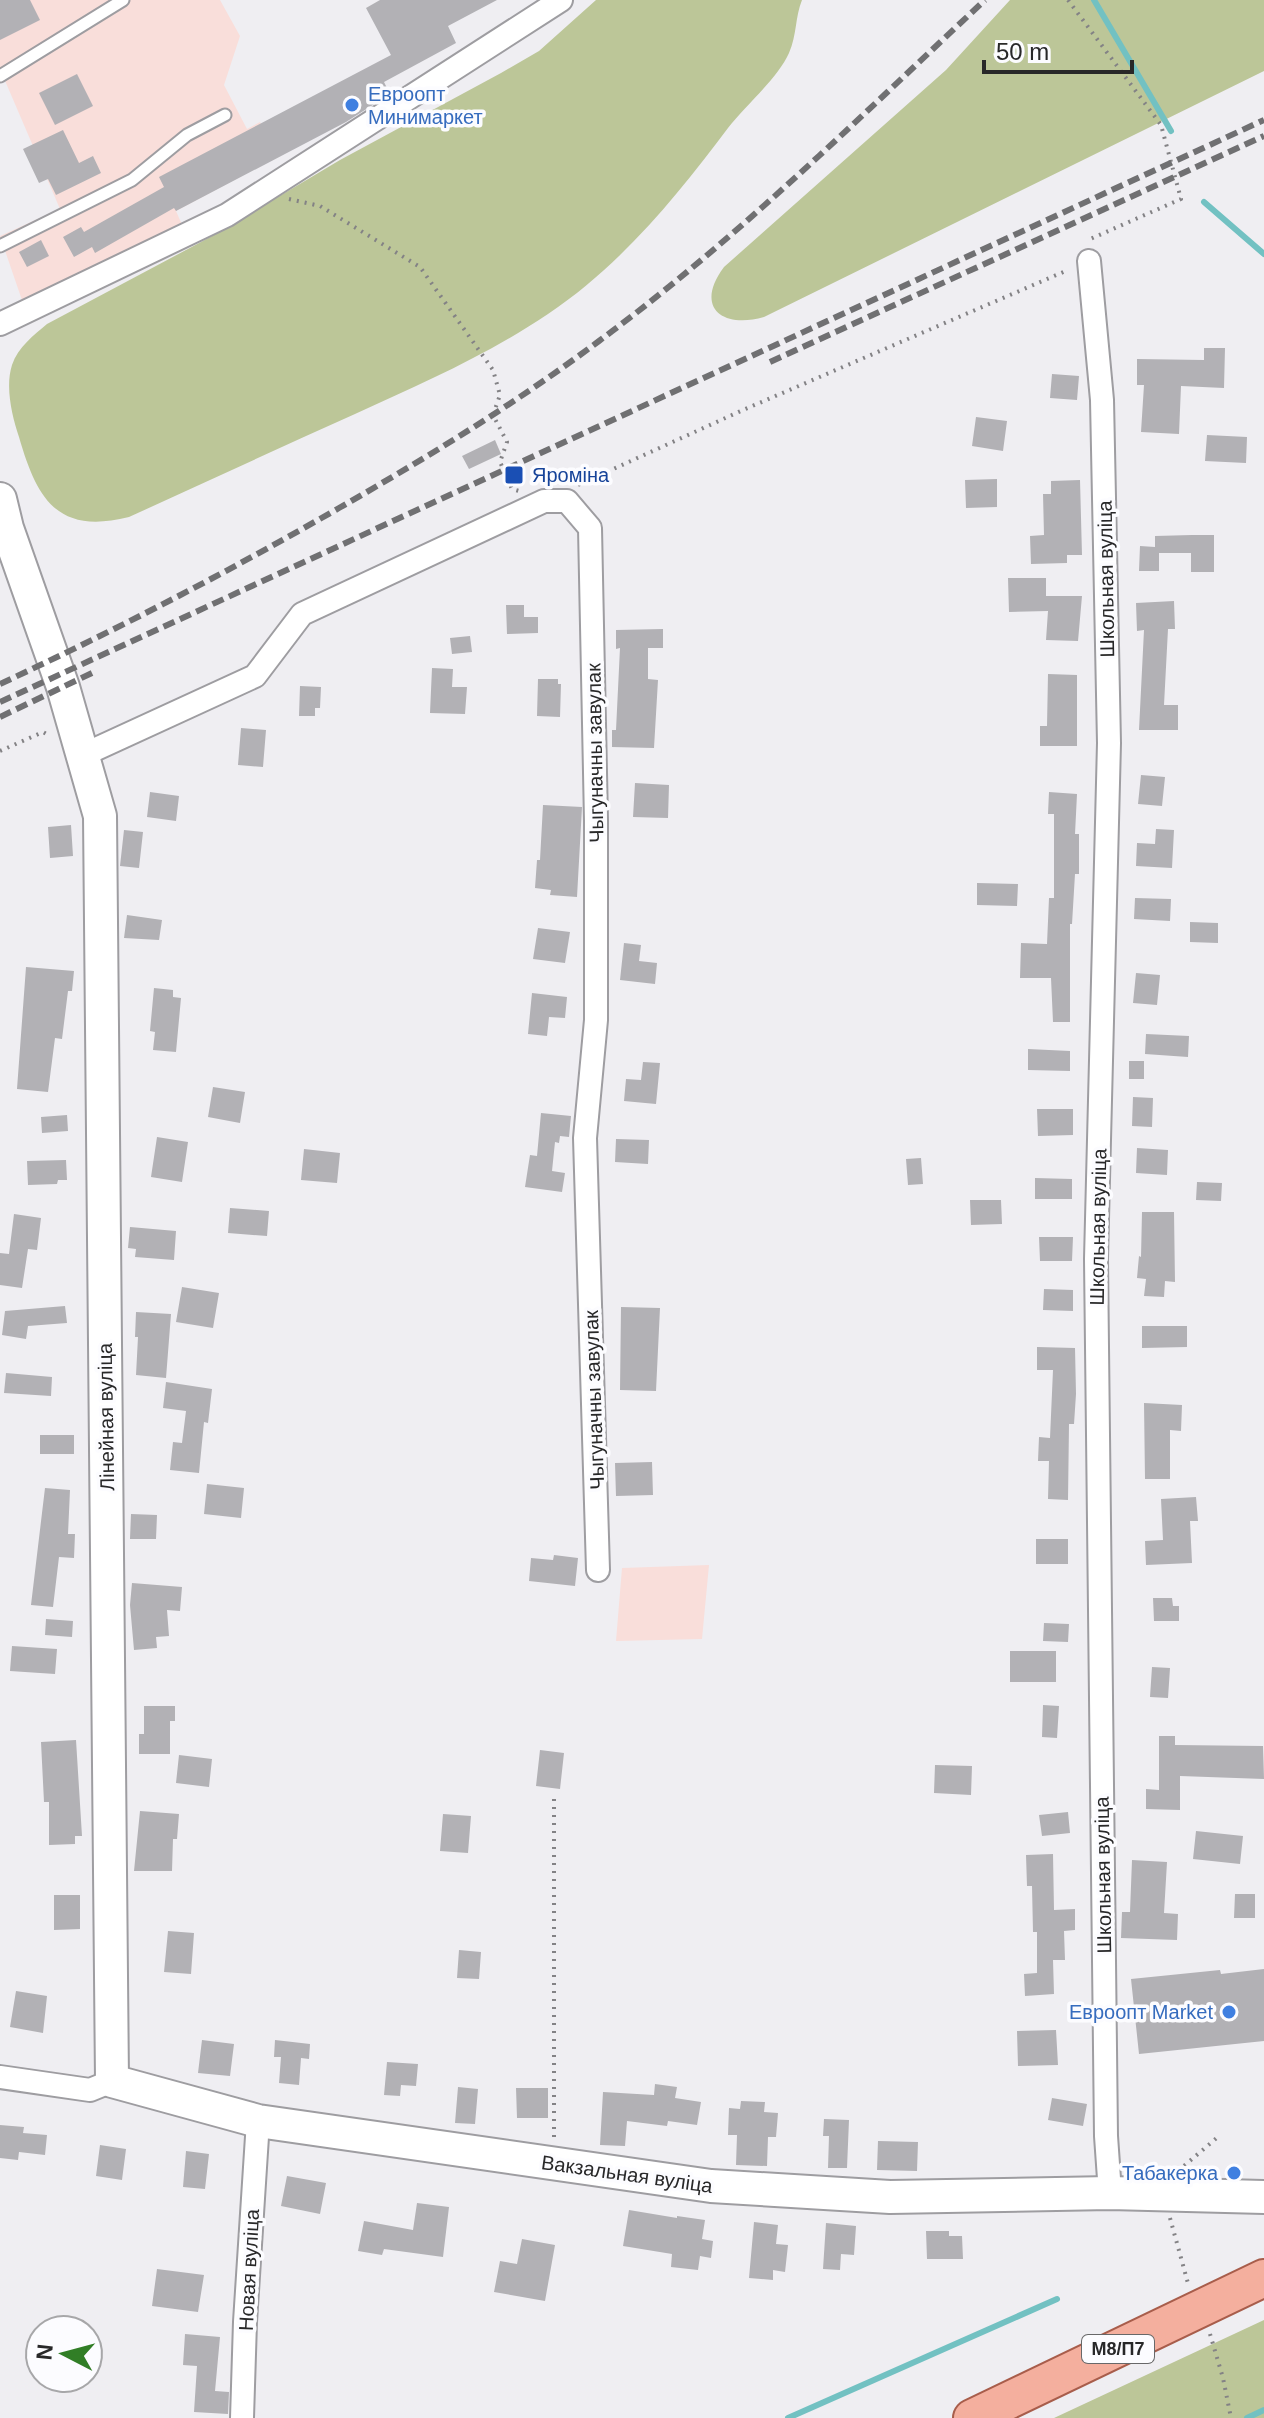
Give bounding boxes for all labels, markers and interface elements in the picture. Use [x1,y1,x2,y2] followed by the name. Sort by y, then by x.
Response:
[984,24,1132,74] scale bar
[996,38,1049,65] text: 50 m
[368,83,483,128] place label: Евроопт Минимаркет
[343,96,361,114] marker: Евроопт Минимаркет
[503,464,525,486] marker: Яроміна
[532,464,610,486] place label: Яроміна
[1094,499,1118,658] street label: Школьная вуліца
[582,663,608,843] street label: Чыгуначны завулак
[1086,1147,1110,1306] street label: Школьная вуліца
[580,1310,608,1490] street label: Чыгуначны завулак
[94,1342,118,1491] street label: Лінейная вуліца
[1091,1795,1115,1954] street label: Школьная вуліца
[1069,2001,1213,2023] place label: Евроопт Market
[1220,2003,1238,2021] marker: Евроопт Market
[540,2151,715,2197] street label: Вакзальная вуліца
[1122,2162,1219,2184] place label: Табакерка
[1225,2164,1243,2182] marker: Табакерка
[235,2208,263,2331] street label: Новая вуліца
[24,2314,104,2394] north arrow
[1082,2335,1154,2363] road number: М8/П7
[31,2343,58,2361] text: N

